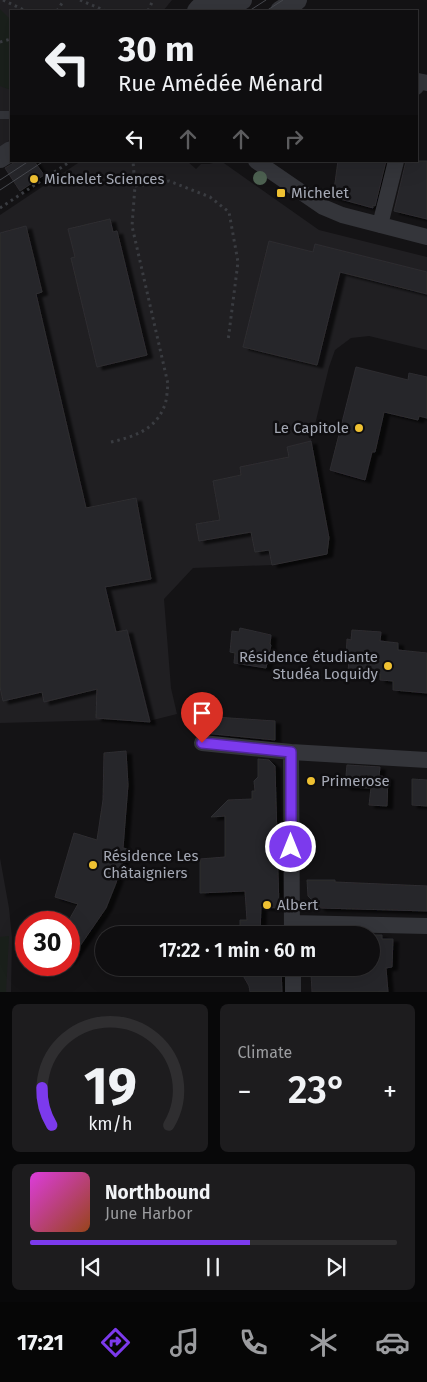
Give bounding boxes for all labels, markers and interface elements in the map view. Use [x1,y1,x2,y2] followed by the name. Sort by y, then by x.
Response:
[118,28,195,70] text: 30 m
[35,30,100,95] icon: left
[118,70,323,97] text: Rue Amédée Ménard
[121,125,149,153] icon: left
[174,125,202,153] icon: ahead
[227,125,255,153] icon: ahead
[280,125,308,153] icon: right
[44,170,165,188] place label: Michelet Sciences
[28,173,40,185] marker: Michelet Sciences
[291,184,350,202] place label: Michelet
[275,187,287,199] marker: Michelet
[274,419,349,437] place label: Le Capitole
[353,422,365,434] marker: Le Capitole
[239,648,379,683] place label: Résidence étudiante Studéa Loquidy
[382,660,394,672] marker: Résidence étudiante Studéa Loquidy
[181,692,223,743] pin
[188,699,216,727] icon: arrive
[321,772,390,790] place label: Primerose
[305,775,317,787] marker: Primerose
[264,820,316,872] position arrow
[103,847,199,882] place label: Résidence Les Châtaigniers
[87,859,99,871] marker: Résidence Les Châtaigniers
[277,896,319,914] place label: Albert
[261,899,273,911] marker: Albert
[15,911,80,976] speed limit sign: 30
[159,939,316,962] text: 17:22 · 1 min · 60 m
[238,1043,292,1062] text: Climate
[83,1055,136,1118] text: 19
[288,1067,347,1113] text: 23°
[238,1075,252,1108] text: −
[383,1075,397,1108] text: +
[88,1113,132,1135] text: km/h
[105,1181,210,1204] text: Northbound
[105,1204,192,1223] text: June Harbor
[77,1253,105,1281] icon: previous
[199,1253,227,1281] icon: pause
[322,1253,350,1281] icon: next
[98,1325,133,1360] icon: directions
[167,1325,202,1360] icon: music
[236,1325,271,1360] icon: phone
[306,1325,341,1360] icon: climate
[375,1325,410,1360] icon: car
[17,1329,64,1356] text: 17:21

